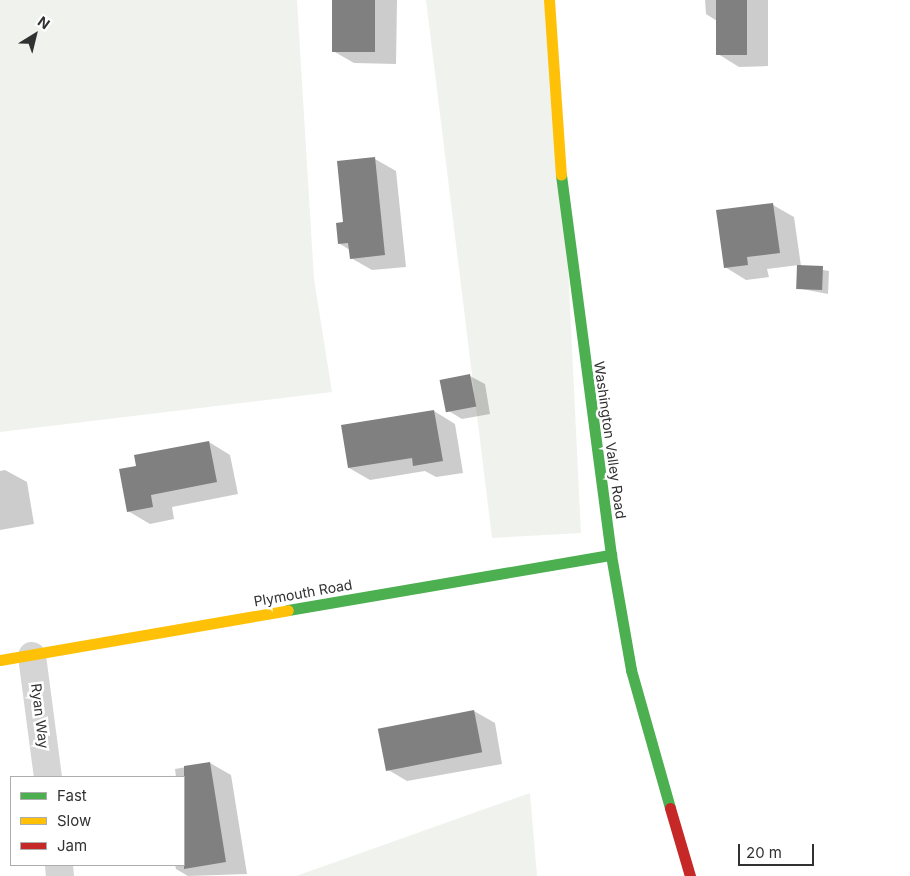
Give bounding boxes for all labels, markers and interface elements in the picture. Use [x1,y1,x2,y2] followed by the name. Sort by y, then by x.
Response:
[10,10,60,60] north arrow
[35,12,53,32] text: N
[591,360,629,520] street label: Washington Valley Road
[252,576,354,610] street label: Plymouth Road
[28,682,52,750] street label: Ryan Way
[10,776,185,866] legend
[57,786,87,805] text: Fast
[57,811,91,830] text: Slow
[740,834,816,866] scale bar
[57,836,87,855] text: Jam
[746,843,782,862] text: 20 m

